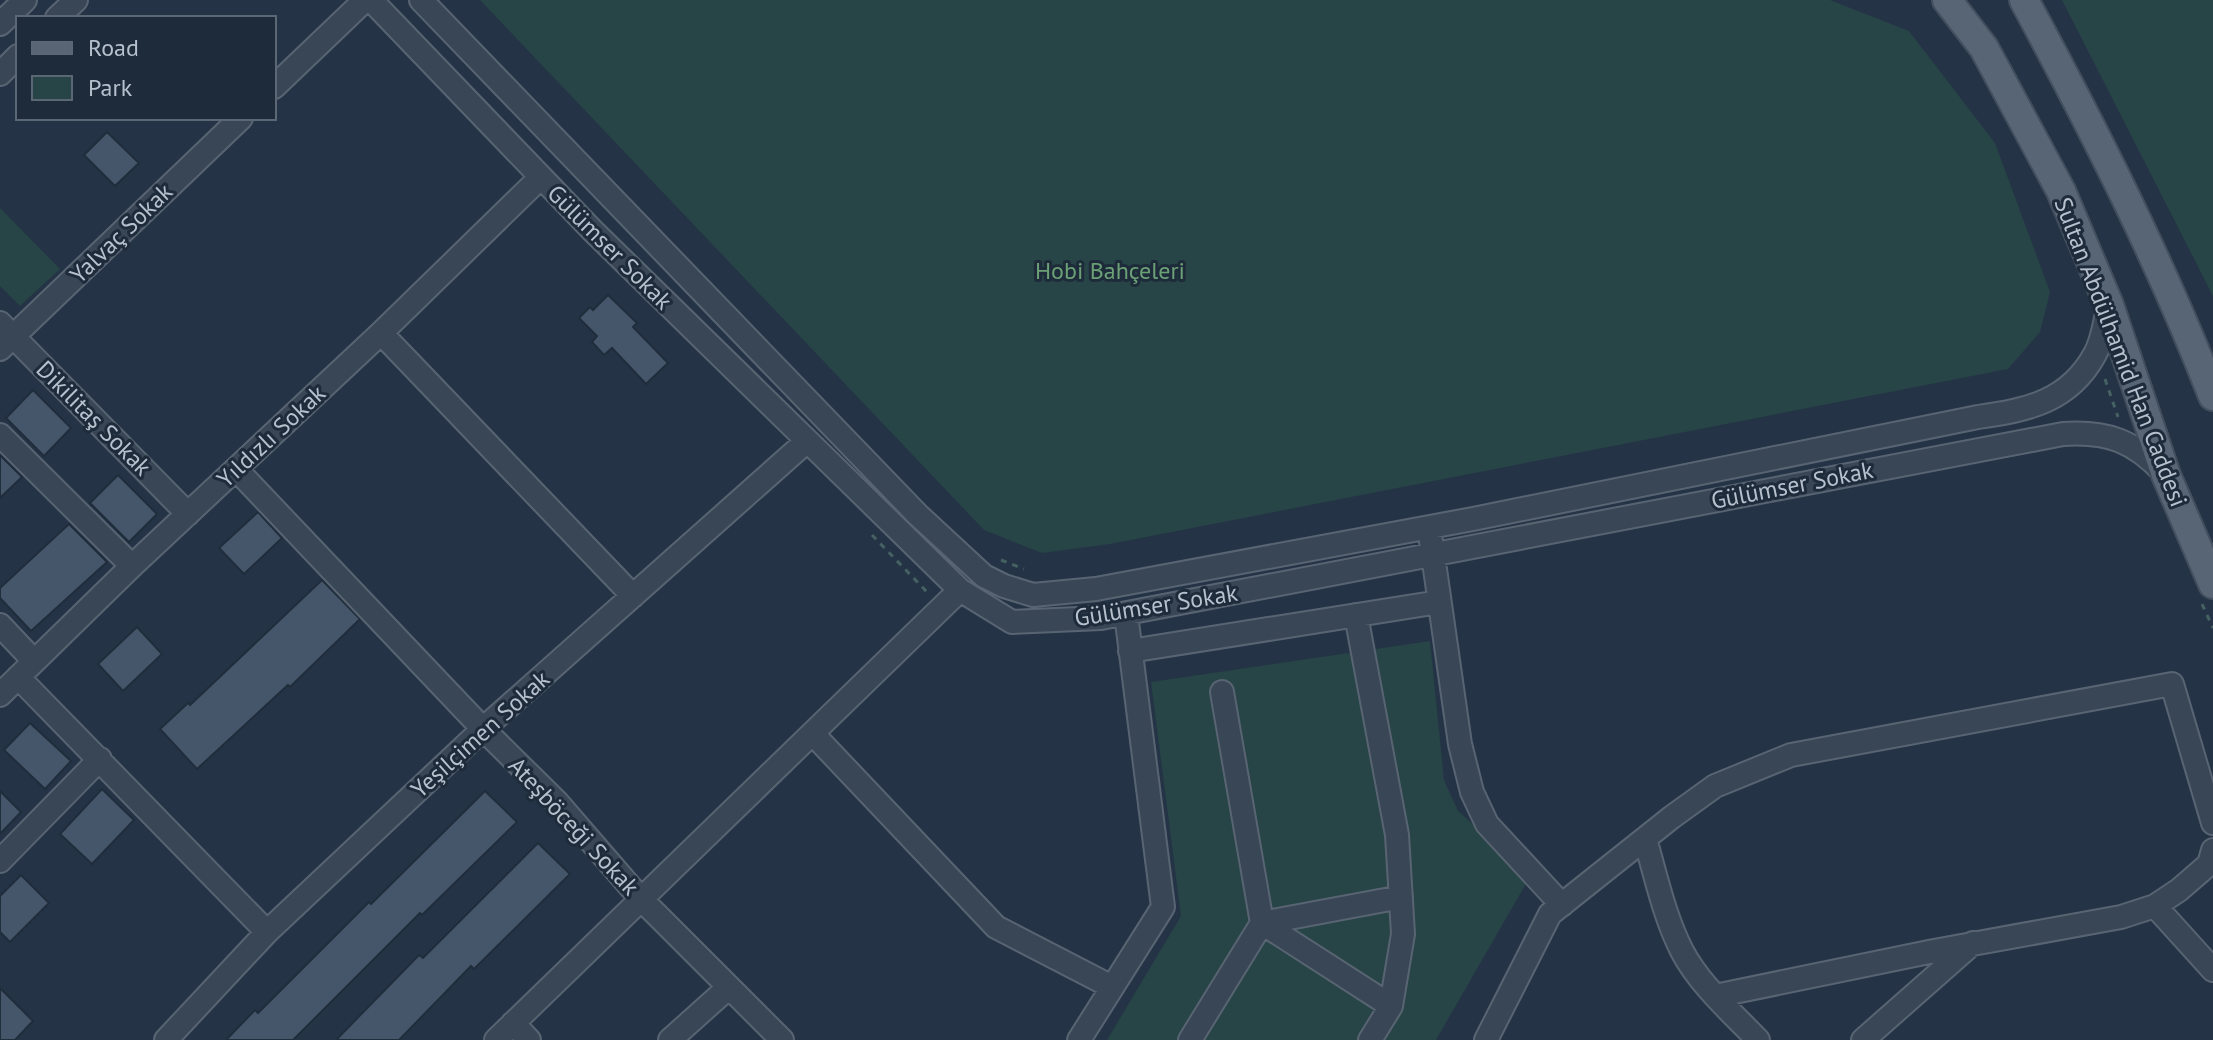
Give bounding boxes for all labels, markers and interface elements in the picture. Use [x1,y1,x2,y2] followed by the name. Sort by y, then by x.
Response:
[16,16,276,120] legend
[88,32,139,63] text: Road
[88,72,133,103] text: Park
[63,176,179,290] street label: Yalvaç Sokak
[541,178,679,316] street label: Gülümser Sokak
[2048,193,2194,511] street label: Sultan Abdülhamid Han Caddesi
[1035,255,1185,286] park label: Hobi Bahçeleri
[30,354,159,483] street label: Dikilitaş Sokak
[210,378,332,494] street label: Yıldızlı Sokak
[1708,454,1876,516] street label: Gülümser Sokak
[1072,577,1240,633] street label: Gülümser Sokak
[404,663,556,804] street label: Yeşilçimen Sokak
[502,750,646,902] street label: Ateşböceği Sokak

